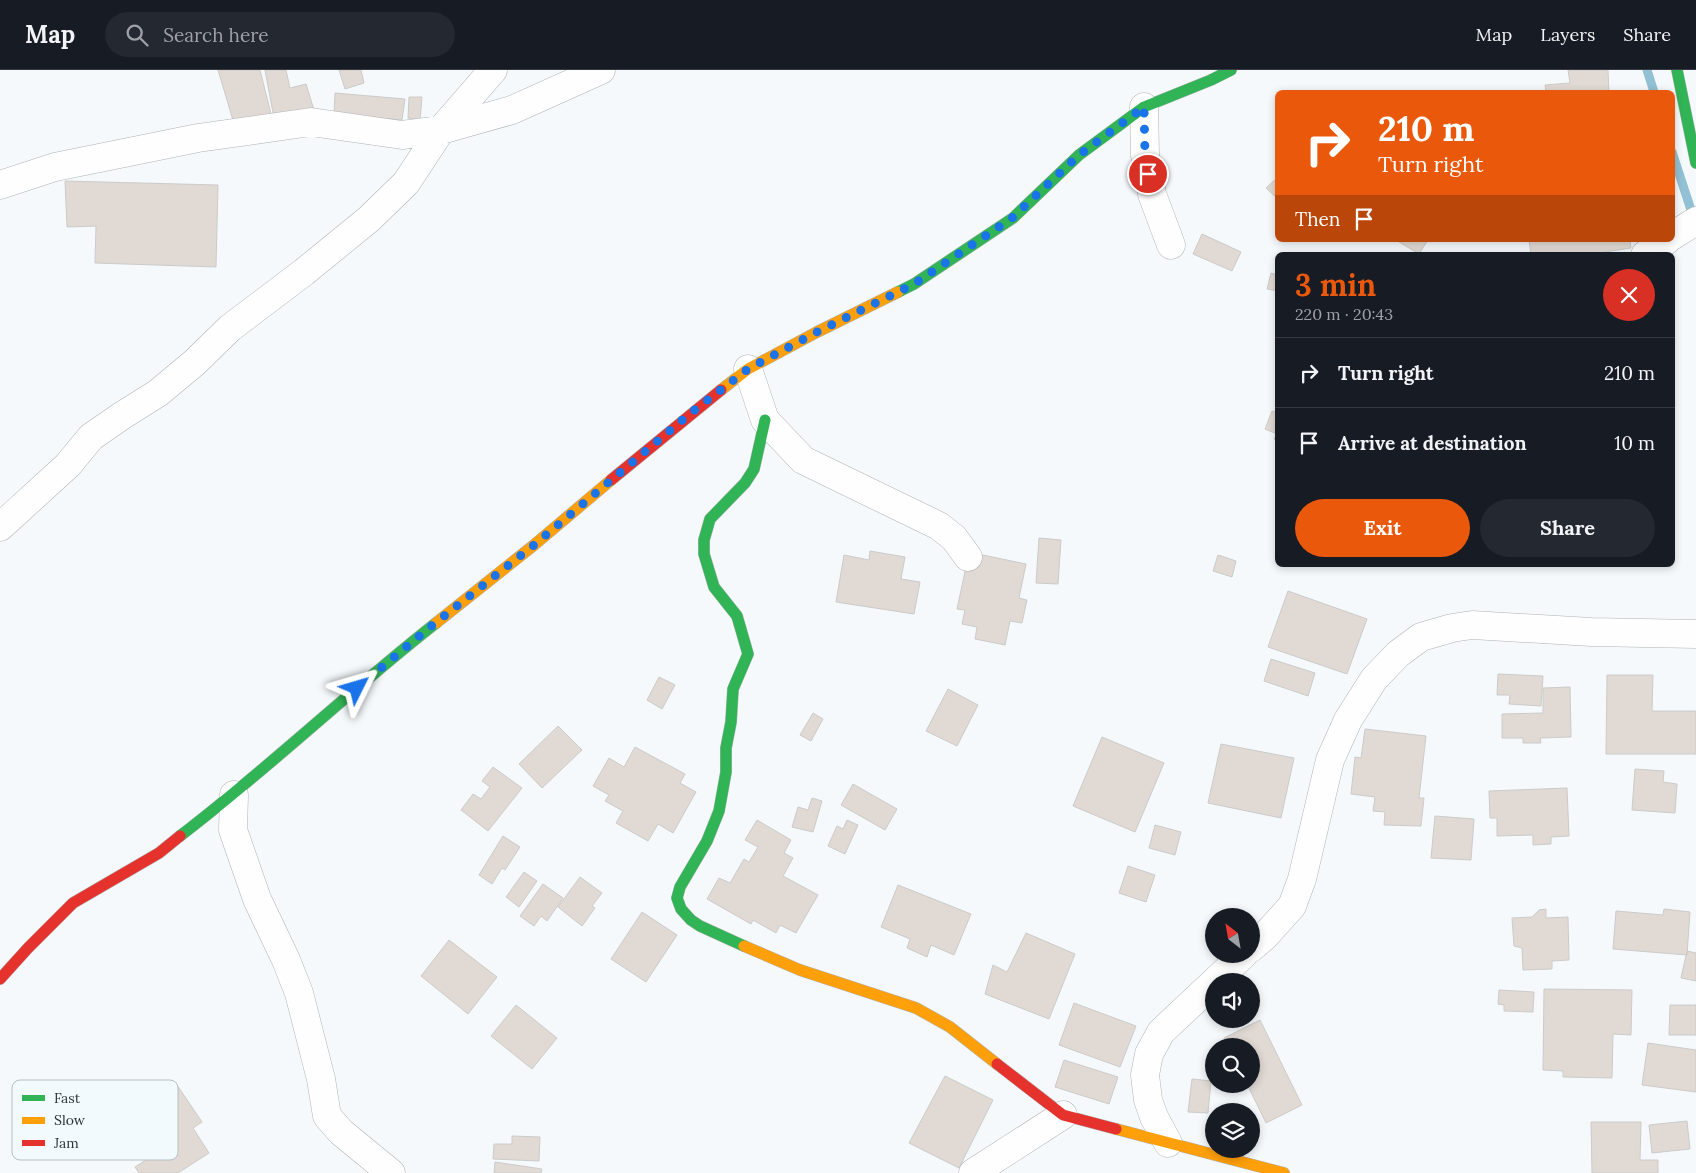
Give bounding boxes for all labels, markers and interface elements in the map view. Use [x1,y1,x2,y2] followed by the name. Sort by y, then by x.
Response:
[105,12,455,57] search box
[25,19,75,50] text: Map
[123,21,151,49] icon: search
[163,23,269,47] text: Search here
[1476,23,1512,46] text: Map
[1540,23,1595,46] text: Layers
[1623,23,1671,46] text: Share
[1378,106,1475,151] text: 210 m
[1295,110,1360,175] icon: right
[1378,150,1483,178] text: Turn right
[1127,153,1169,195] pin
[1134,160,1162,188] icon: arrive
[1350,205,1378,233] icon: arrive
[1295,207,1340,231] text: Then
[1295,266,1376,304] text: 3 min
[1603,269,1655,321] button: close
[1295,304,1393,324] text: 220 m · 20:43
[1295,359,1323,387] icon: right
[1338,361,1434,385] text: Turn right
[1604,361,1655,385] text: 210 m
[1295,429,1323,457] icon: arrive
[1338,431,1527,455] text: Arrive at destination
[1614,431,1655,455] text: 10 m
[1295,499,1470,557] button: Exit
[1480,499,1655,557] button: Share
[330,661,382,713] position arrow
[1205,908,1260,962] north arrow
[1205,908,1260,1158] map controls
[1205,973,1260,1028] button: sound
[1205,1038,1260,1093] button: search
[12,1080,178,1160] legend
[54,1089,81,1107] text: Fast
[1205,1103,1260,1158] button: layers
[54,1111,86,1129] text: Slow
[53,1134,79,1152] text: Jam

